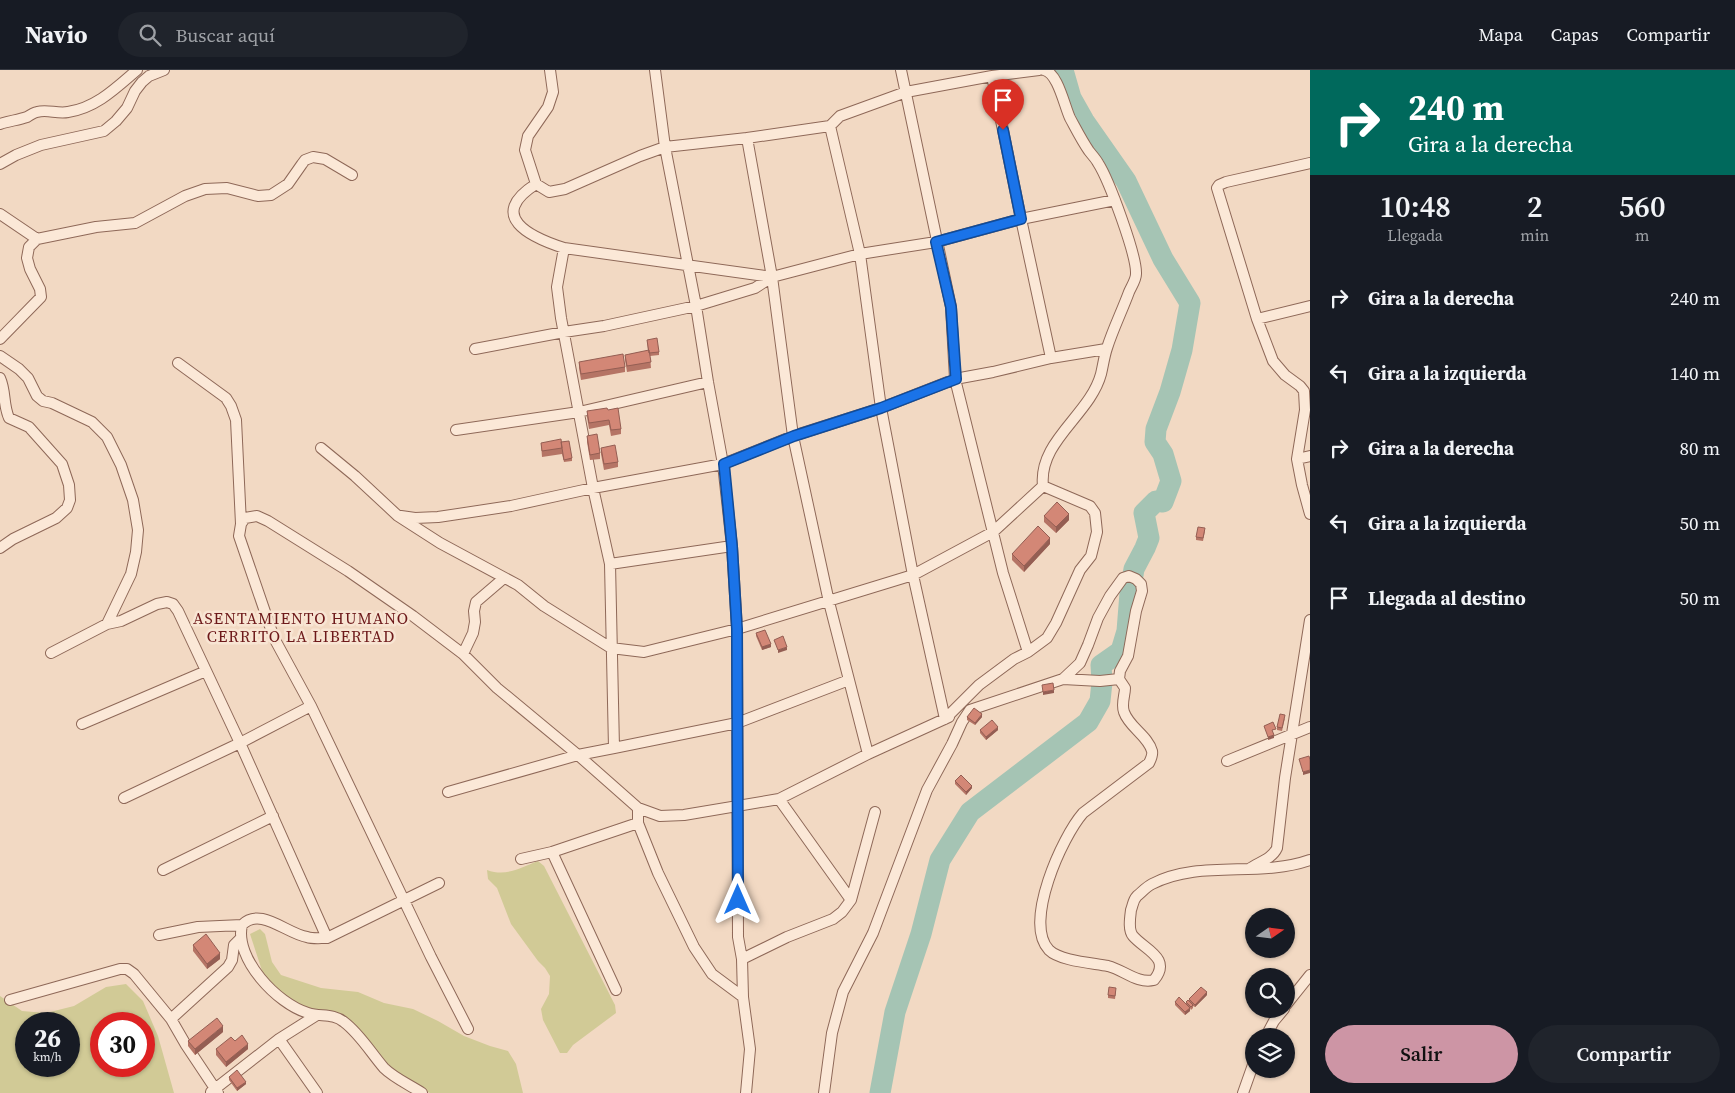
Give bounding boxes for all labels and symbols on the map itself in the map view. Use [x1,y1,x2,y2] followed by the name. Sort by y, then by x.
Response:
[982,79,1024,130] pin
[193,607,409,647] district label: ASENTAMIENTO HUMANO CERRITO LA LIBERTAD
[711,873,763,925] position arrow
[1245,908,1295,958] north arrow
[90,1012,155,1077] speed limit sign: 30

